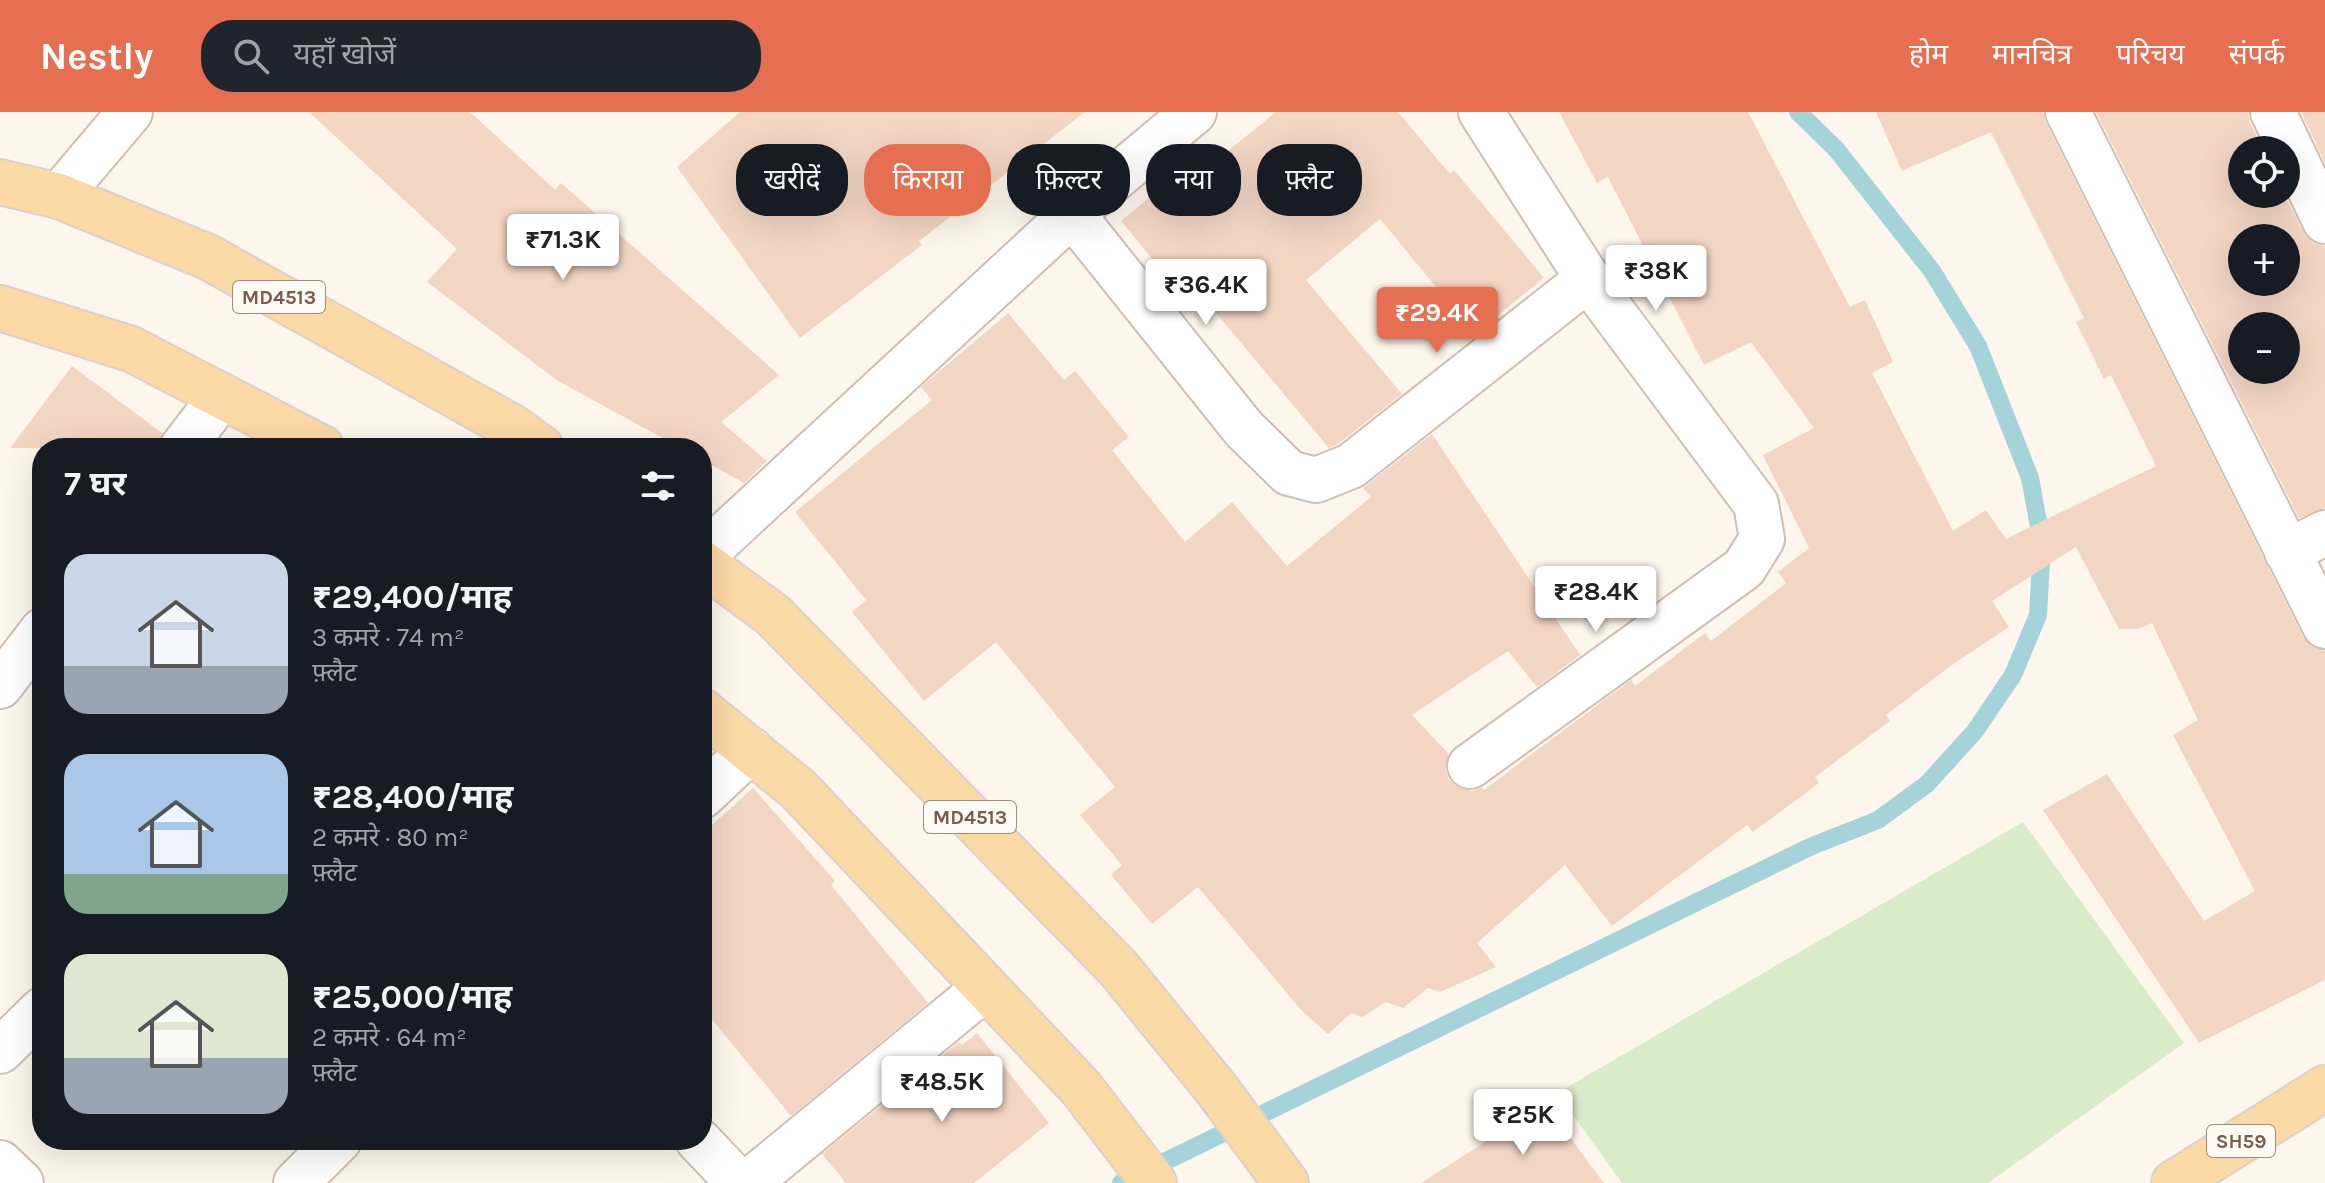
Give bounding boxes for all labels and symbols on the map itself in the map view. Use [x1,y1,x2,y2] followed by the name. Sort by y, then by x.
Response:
[498,214,628,282] pin: ₹71.3K
[1609,245,1703,313] pin: ₹38K
[1141,259,1271,327] pin: ₹36.4K
[233,281,325,313] road number: MD4513
[1372,287,1502,355] pin: ₹29.4K
[1531,566,1661,634] pin: ₹28.4K
[924,801,1016,833] road number: MD4513
[877,1056,1007,1124] pin: ₹48.5K
[1476,1089,1570,1157] pin: ₹25K
[2207,1125,2275,1157] road number: SH59

